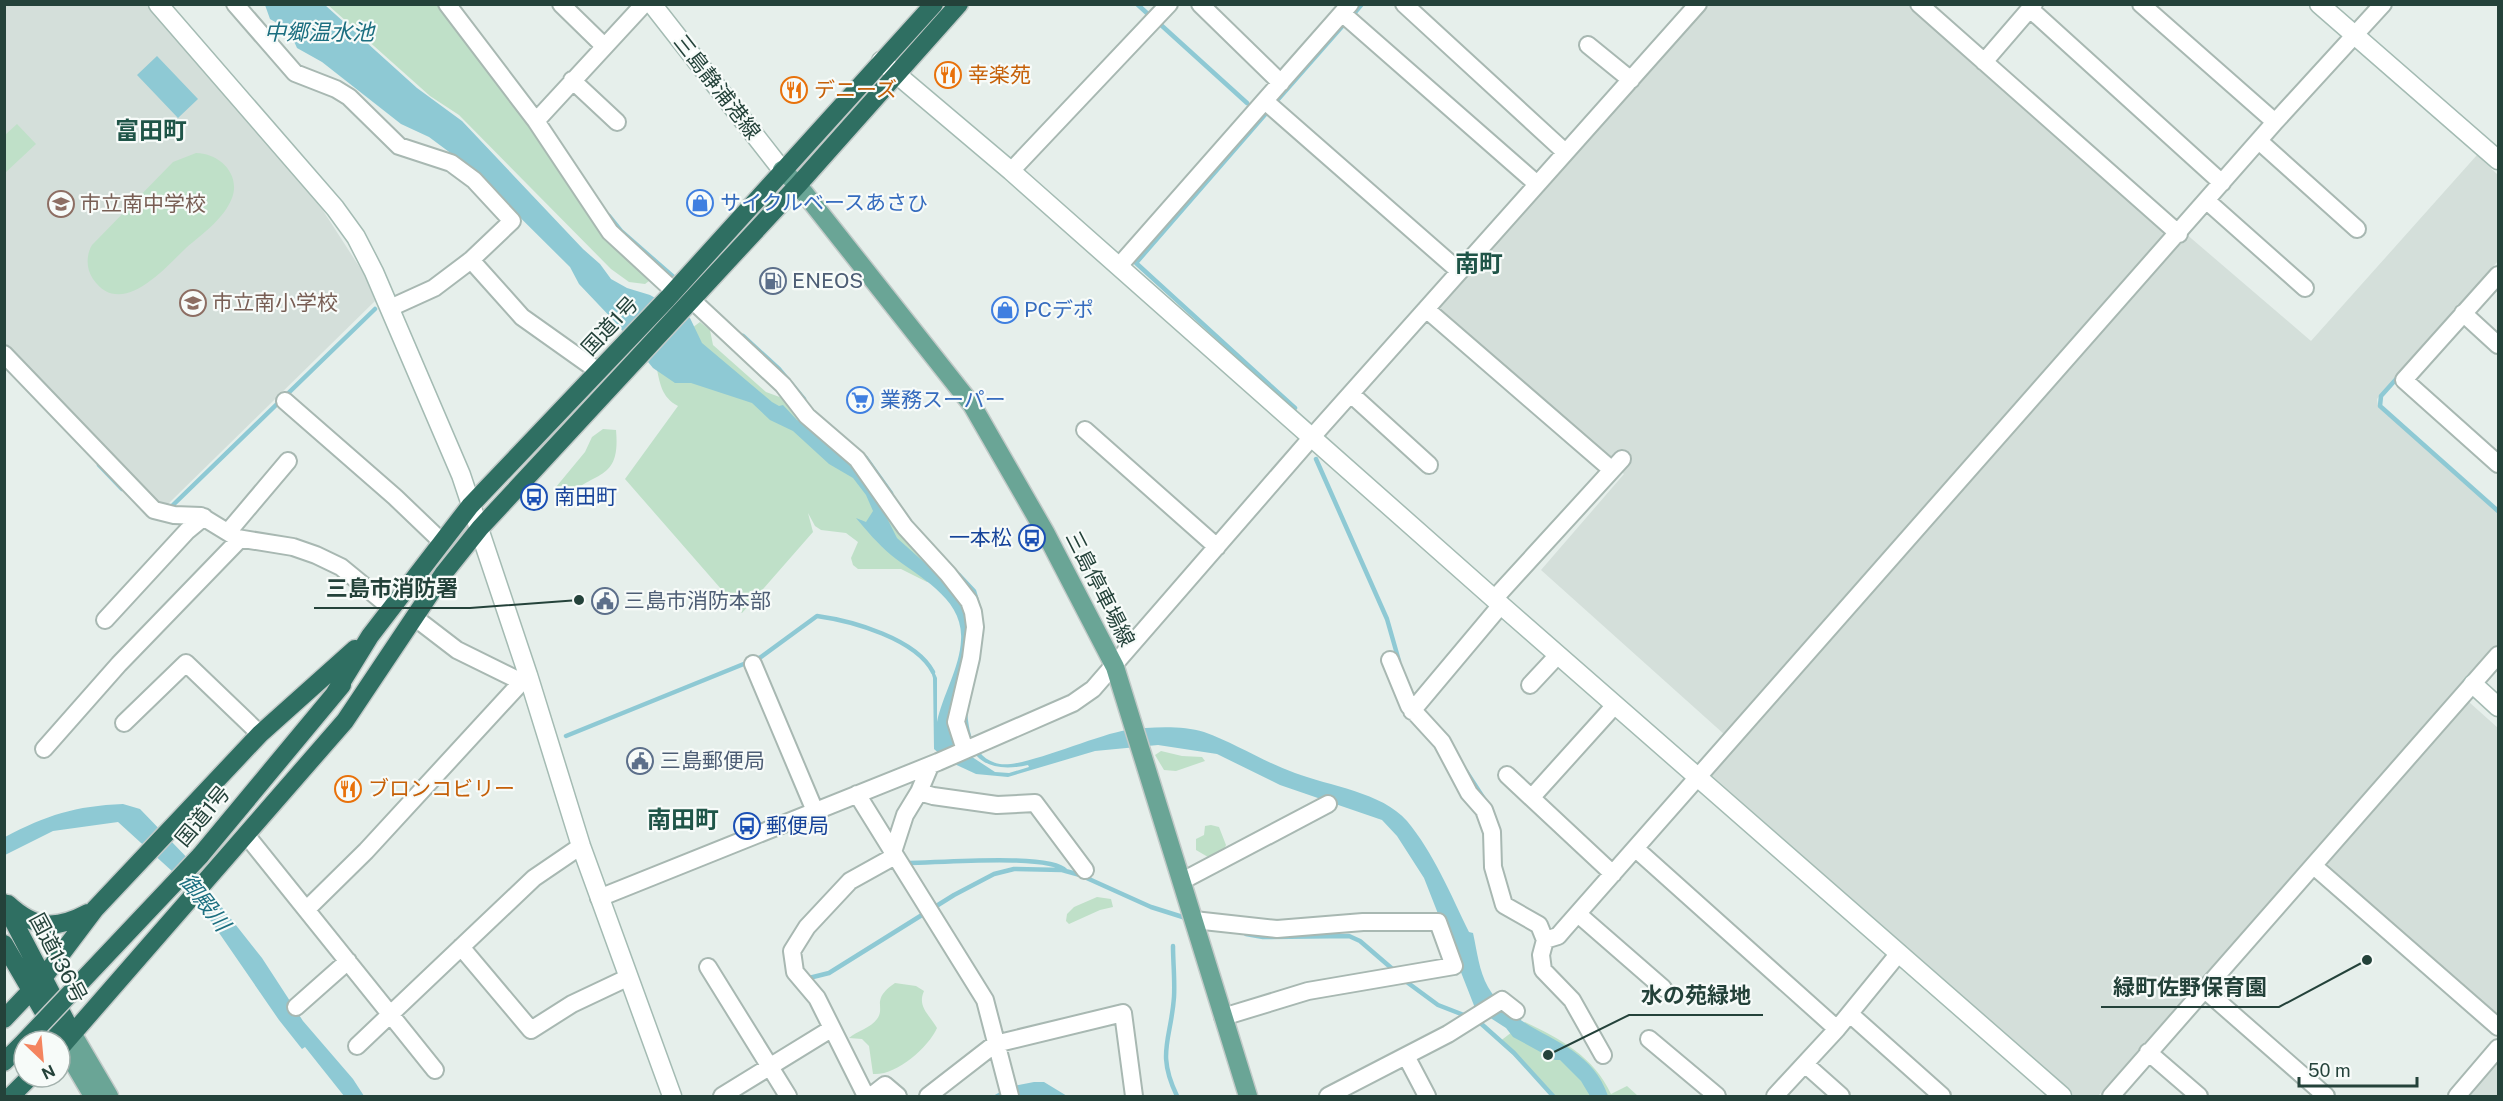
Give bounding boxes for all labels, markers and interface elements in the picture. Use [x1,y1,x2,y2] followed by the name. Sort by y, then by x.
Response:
[264,19,376,45] water label: 中郷温水池
[669,29,766,144] street label: 三島静浦港線
[933,60,963,90] restaurant icon: 幸楽苑
[968,62,1031,87] place label: 幸楽苑
[779,75,809,105] restaurant icon: デニーズ
[814,77,897,102] place label: デニーズ
[115,116,187,144] district label: 富田町
[685,188,715,218] shop icon: サイクルベースあさひ
[46,189,76,219] school or university icon: 市立南中学校
[720,190,928,215] place label: サイクルベースあさひ
[80,191,206,216] place label: 市立南中学校
[1455,249,1503,277] district label: 南町
[758,266,788,296] fuel station icon: ENEOS
[792,268,863,293] place label: ENEOS
[178,288,208,318] school or university icon: 市立南小学校
[212,290,338,315] place label: 市立南小学校
[576,291,643,360] street label: 国道1号
[990,295,1020,325] shop icon: PCデポ
[1024,297,1094,322] place label: PCデポ
[845,385,875,415] supermarket icon: 業務スーパー
[880,387,1006,412] place label: 業務スーパー
[519,482,549,512] bus stop icon: 南田町
[554,484,617,509] place label: 南田町
[1017,523,1047,553] bus stop icon: 一本松
[949,525,1012,550] place label: 一本松
[1061,527,1140,651] street label: 三島停車場線
[314,568,470,608] callout: 三島市消防署
[326,575,458,601] text: 三島市消防署
[590,586,620,616] public building icon: 三島市消防本部
[624,588,771,613] place label: 三島市消防本部
[625,746,655,776] public building icon: 三島郵便局
[660,748,765,773] place label: 三島郵便局
[333,774,363,804] restaurant icon: ブロンコビリー
[368,776,515,801] place label: ブロンコビリー
[170,780,235,851] street label: 国道1号
[647,805,719,833] district label: 南田町
[732,811,762,841] bus stop icon: 郵便局
[766,813,829,838] place label: 郵便局
[174,868,237,938] water label: 御殿川
[24,909,92,1007] street label: 国道136号
[2101,967,2279,1007] callout: 緑町佐野保育園
[2113,974,2267,1000] text: 緑町佐野保育園
[1629,975,1763,1015] callout: 水の苑緑地
[1641,982,1751,1008] text: 水の苑緑地
[12,1029,72,1089] north arrow
[2299,1050,2418,1088] scale bar
[2308,1060,2351,1081] text: 50 m
[39,1061,58,1083] text: N

